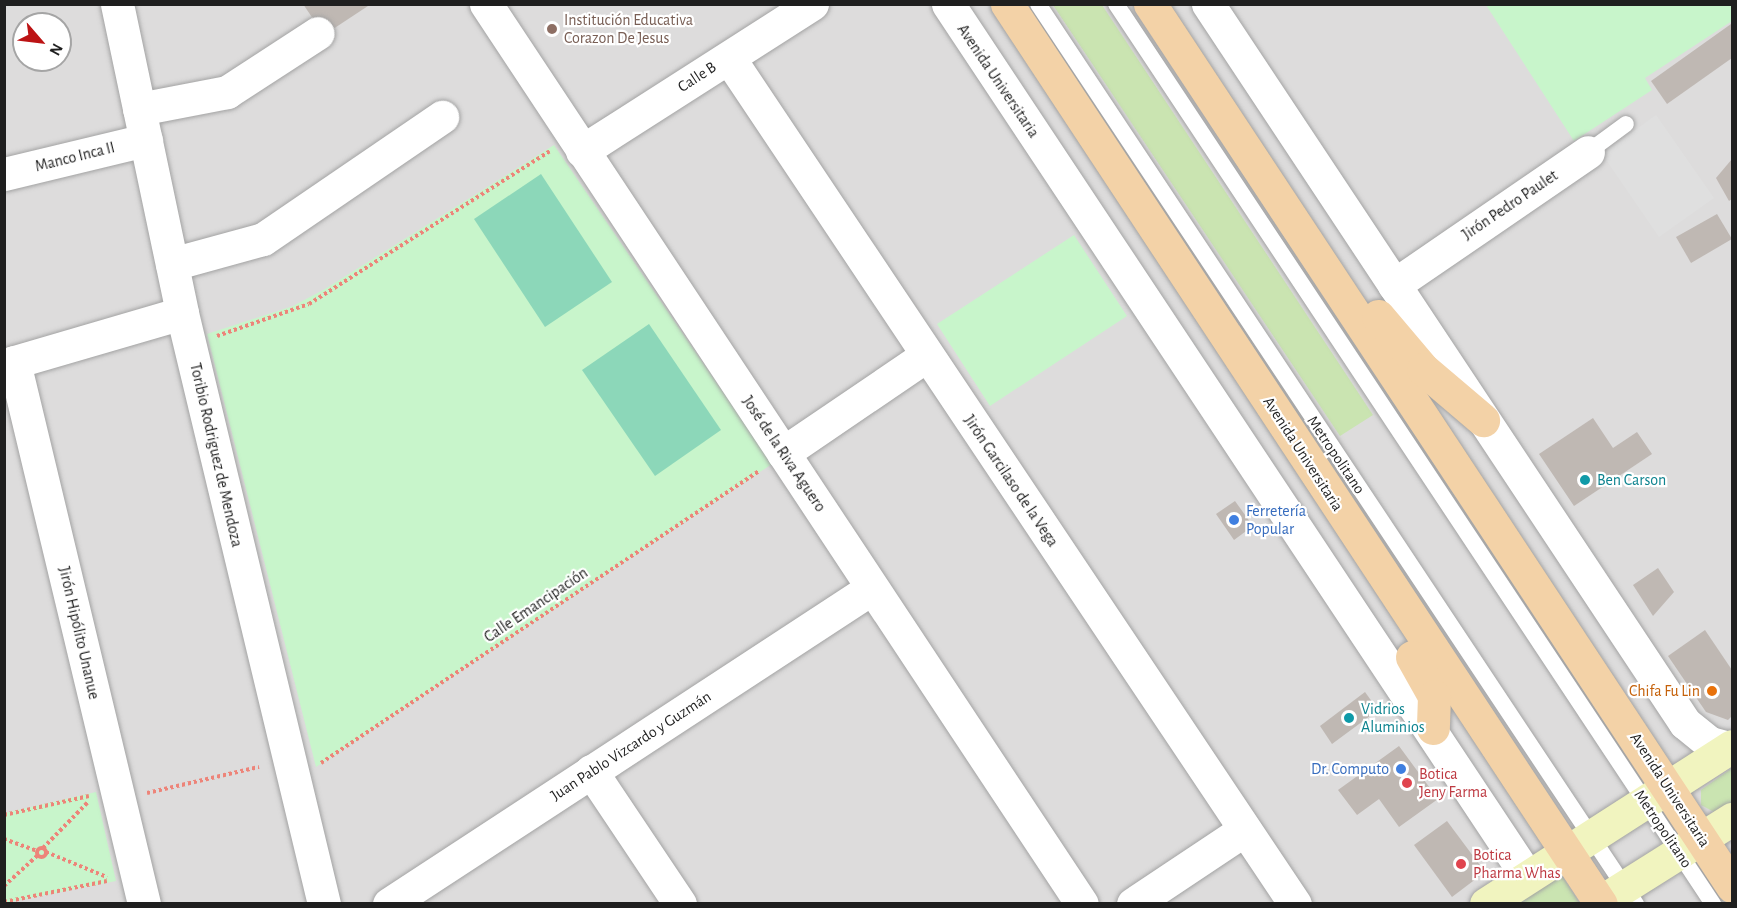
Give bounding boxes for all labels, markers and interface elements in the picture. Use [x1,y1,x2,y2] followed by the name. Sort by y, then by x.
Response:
[564,10,693,48] place label: Institución Educativa Corazon De Jesus
[12,12,72,72] north arrow
[953,21,1043,141] street label: Avenida Universitaria
[545,22,559,36] marker: Institución Educativa Corazon De Jesus
[46,41,66,58] text: N
[674,57,720,97] street label: Calle B
[33,138,117,176] street label: Manco Inca II
[1458,166,1562,244] street label: Jirón Pedro Paulet
[185,361,247,549] street label: Toribio Rodriguez de Mendoza
[738,392,830,516] street label: José de la Riva Aguero
[1259,393,1347,515] street label: Avenida Universitaria
[960,411,1062,551] street label: Jirón Garcilaso de la Vega
[1303,412,1369,498] street label: Metropolitano
[1597,470,1666,490] place label: Ben Carson
[1578,473,1592,487] marker: Ben Carson
[1246,501,1306,539] place label: Ferretería Popular
[1227,513,1241,527] marker: Ferretería Popular
[480,563,592,647] street label: Calle Emancipación
[54,565,104,701] street label: Jirón Hipólito Unanue
[1629,681,1700,701] place label: Chifa Fu Lin
[1705,684,1719,698] marker: Chifa Fu Lin
[547,687,715,805] street label: Juan Pablo Vizcardo y Guzmán
[1361,699,1425,737] place label: Vidrios Aluminios
[1342,711,1356,725] marker: Vidrios Aluminios
[1626,729,1714,851] street label: Avenida Universitaria
[1311,759,1389,779] place label: Dr. Computo
[1394,762,1408,776] marker: Dr. Computo
[1419,764,1488,802] place label: Botica Jeny Farma
[1400,776,1414,790] marker: Botica Jeny Farma
[1630,786,1696,872] street label: Metropolitano
[1473,845,1561,883] place label: Botica Pharma Whas
[1454,857,1468,871] marker: Botica Pharma Whas

